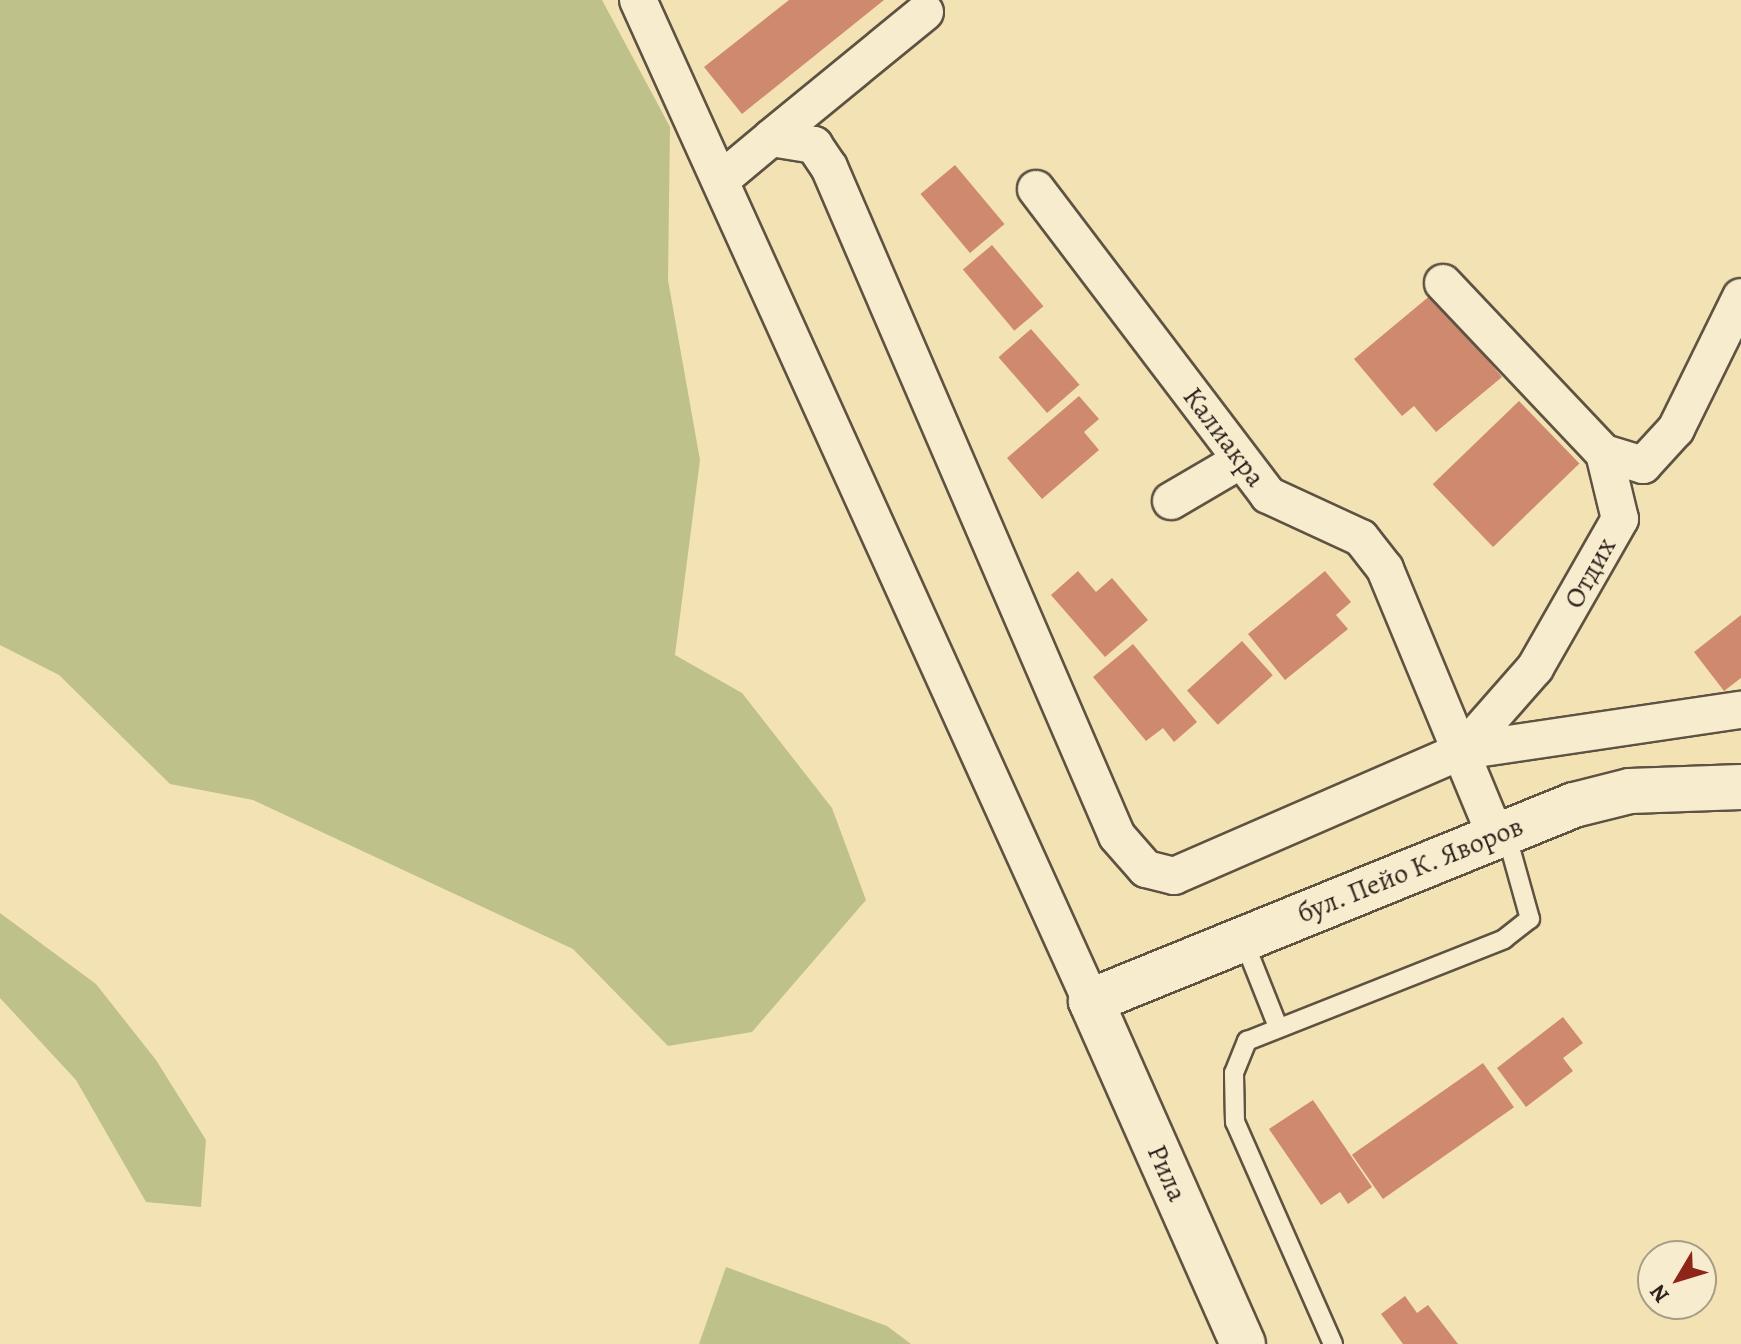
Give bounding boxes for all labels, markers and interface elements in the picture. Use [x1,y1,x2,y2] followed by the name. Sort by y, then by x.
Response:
[1176,381,1272,493] street label: Калиакра
[1557,532,1623,614] street label: Отдих
[1292,809,1528,931] street label: бул. Пейо К. Яворов
[1140,1140,1194,1206] street label: Рила
[1637,1240,1717,1320] north arrow
[1643,1278,1676,1309] text: N

